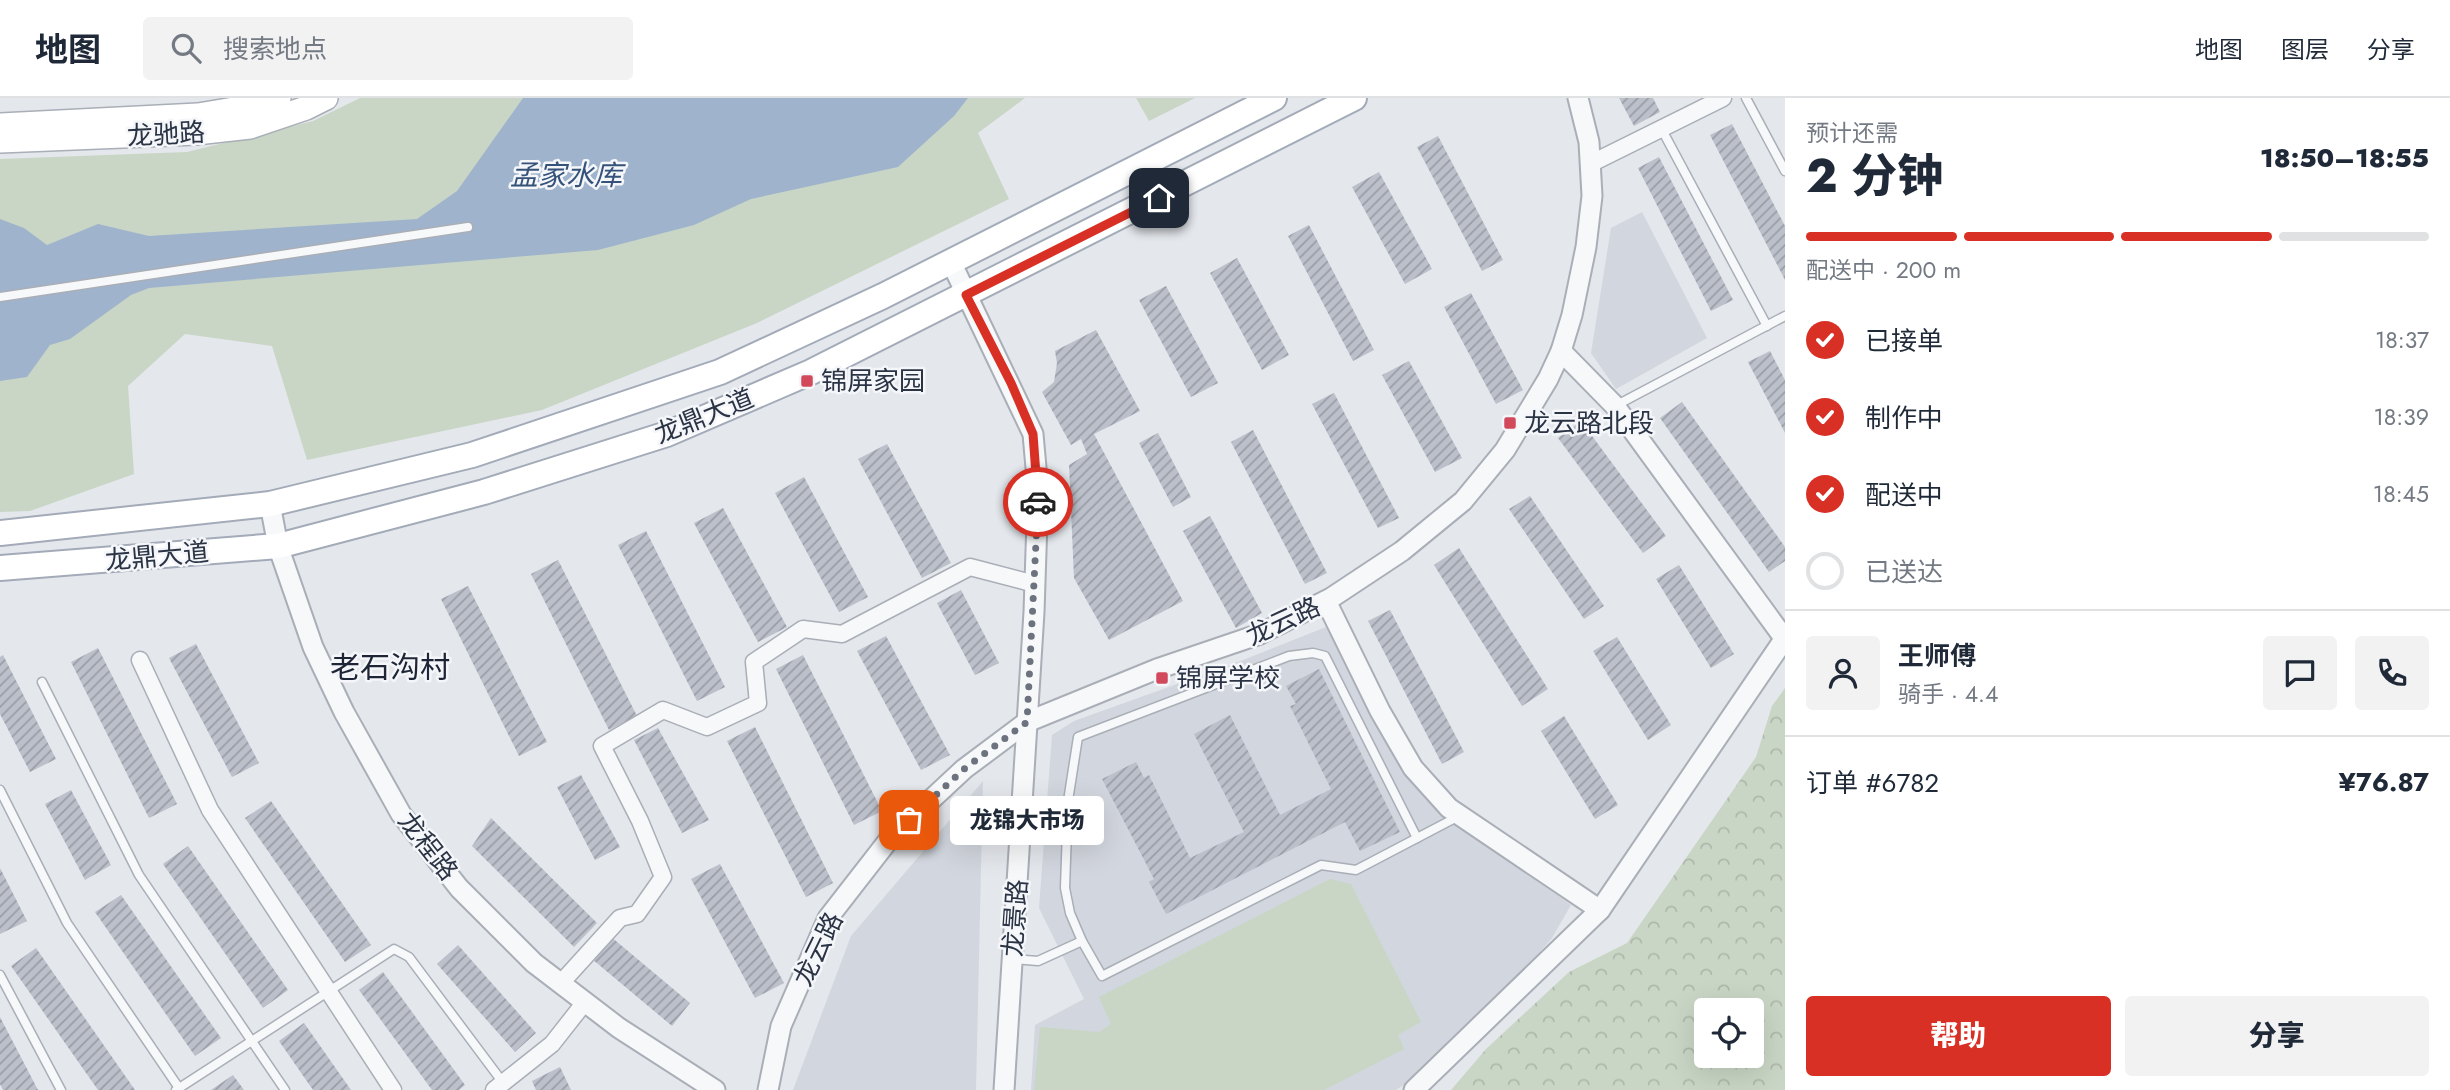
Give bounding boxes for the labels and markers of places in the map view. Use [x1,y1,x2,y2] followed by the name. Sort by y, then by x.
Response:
[1129,168,1189,228] pin
[821,362,925,400] place label: 锦屏家园
[799,373,815,389] marker: 锦屏家园
[1524,404,1654,442] place label: 龙云路北段
[1502,415,1518,431] marker: 龙云路北段
[1176,659,1280,697] place label: 锦屏学校
[1154,670,1170,686] marker: 锦屏学校
[879,790,939,850] pin
[951,796,1105,844] callout: 龙锦大市场

